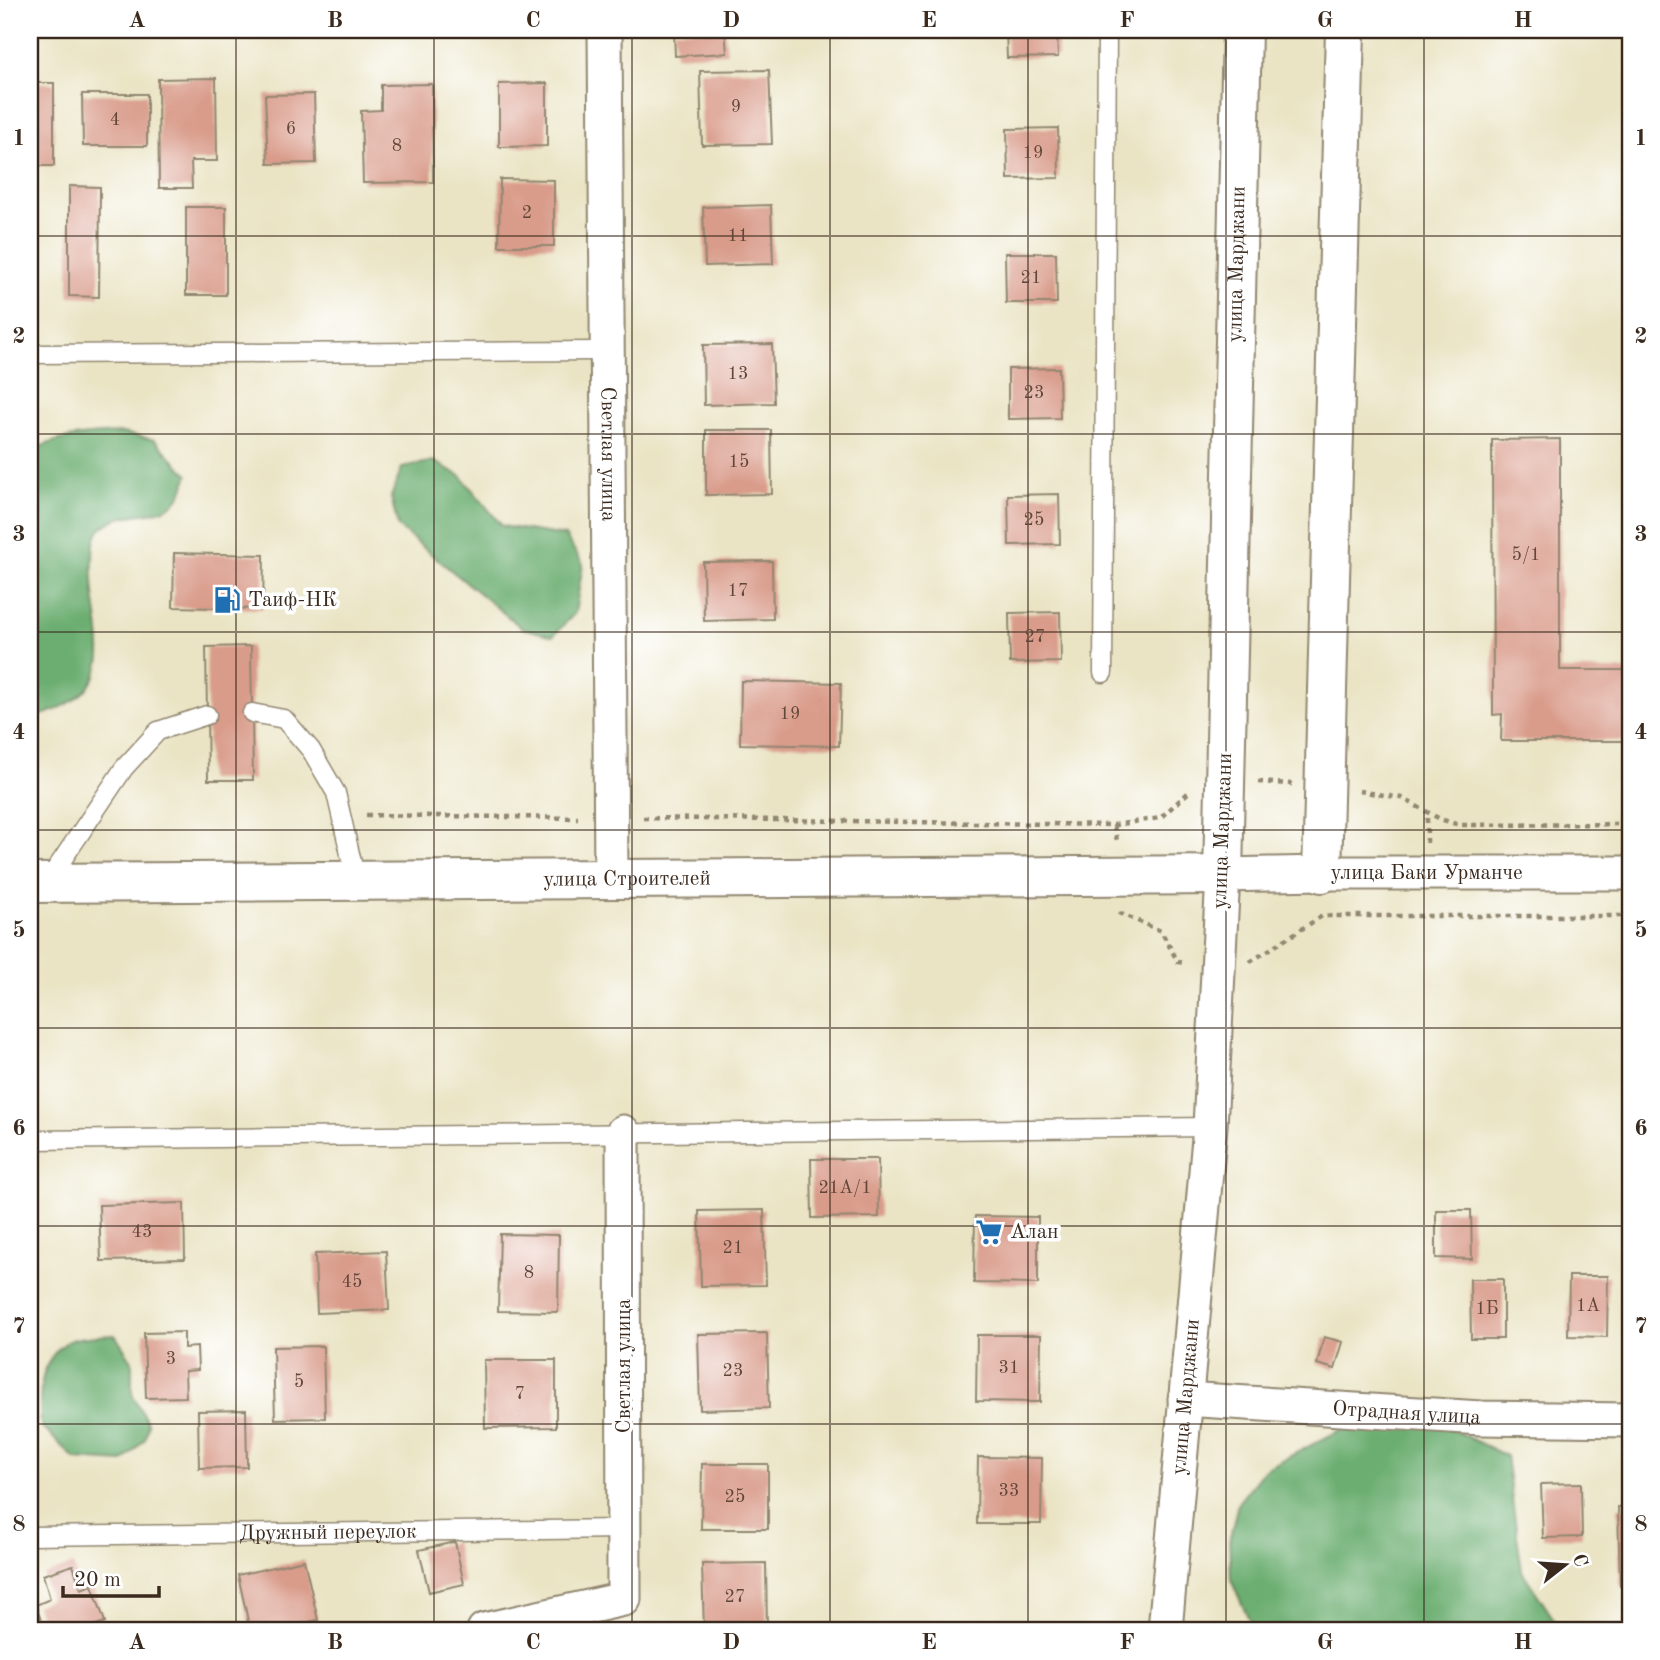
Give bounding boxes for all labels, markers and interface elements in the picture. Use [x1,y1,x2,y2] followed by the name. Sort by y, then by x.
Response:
[128,9,146,32] text: A
[327,9,343,32] text: B
[525,9,541,32] text: C
[722,9,740,32] text: D
[921,9,937,32] text: E
[1119,9,1135,32] text: F
[1317,9,1333,32] text: G
[1514,9,1532,32] text: H
[731,98,741,116] house number: 9
[110,111,120,129] house number: 4
[286,120,296,138] house number: 6
[12,127,26,150] text: 1
[1634,127,1648,150] text: 1
[392,137,402,155] house number: 8
[1023,144,1043,162] house number: 19
[1224,186,1249,343] street label: улица Марджани
[522,204,532,222] house number: 2
[728,227,748,245] house number: 11
[1021,269,1041,287] house number: 21
[12,325,26,348] text: 2
[1634,325,1648,348] text: 2
[728,365,748,383] house number: 13
[1024,384,1044,402] house number: 23
[597,386,619,522] street label: Светлая улица
[729,453,749,471] house number: 15
[1024,511,1044,529] house number: 25
[12,523,26,546] text: 3
[1634,523,1648,546] text: 3
[1512,546,1540,564] house number: 5/1
[728,582,748,600] house number: 17
[212,585,242,615] fuel station icon: Таиф-НК
[248,590,337,611] place label: Таиф-НК
[1025,628,1045,646] house number: 27
[780,705,800,723] house number: 19
[12,721,26,744] text: 4
[1634,721,1648,744] text: 4
[1210,752,1236,910] street label: улица Марджани
[1331,863,1523,884] street label: улица Баки Урманче
[543,868,711,890] street label: улица Строителей
[12,919,26,942] text: 5
[1634,919,1648,942] text: 5
[12,1117,26,1140] text: 6
[1634,1117,1648,1140] text: 6
[818,1179,872,1197] house number: 21А/1
[974,1217,1004,1247] supermarket icon: Алан
[1010,1222,1059,1243] place label: Алан
[132,1223,152,1241] house number: 43
[723,1239,743,1257] house number: 21
[524,1264,534,1282] house number: 8
[342,1273,362,1291] house number: 45
[1576,1297,1600,1315] house number: 1А
[614,1299,635,1433] street label: Светлая улица
[1475,1300,1499,1318] house number: 1Б
[12,1315,26,1338] text: 7
[1634,1315,1648,1338] text: 7
[1168,1318,1203,1476] street label: улица Марджани
[166,1350,176,1368] house number: 3
[999,1359,1019,1377] house number: 31
[723,1362,743,1380] house number: 23
[294,1373,304,1391] house number: 5
[515,1385,525,1403] house number: 7
[1332,1398,1481,1428] street label: Отрадная улица
[999,1482,1019,1500] house number: 33
[725,1488,745,1506] house number: 25
[12,1513,26,1536] text: 8
[1634,1513,1648,1536] text: 8
[239,1521,417,1544] street label: Дружный переулок
[1530,1530,1600,1600] north arrow
[1568,1552,1590,1570] text: С
[63,1555,159,1599] scale bar
[74,1570,121,1591] text: 20 m
[725,1588,745,1606] house number: 27
[128,1631,146,1654] text: A
[327,1631,343,1654] text: B
[525,1631,541,1654] text: C
[722,1631,740,1654] text: D
[921,1631,937,1654] text: E
[1119,1631,1135,1654] text: F
[1317,1631,1333,1654] text: G
[1514,1631,1532,1654] text: H

